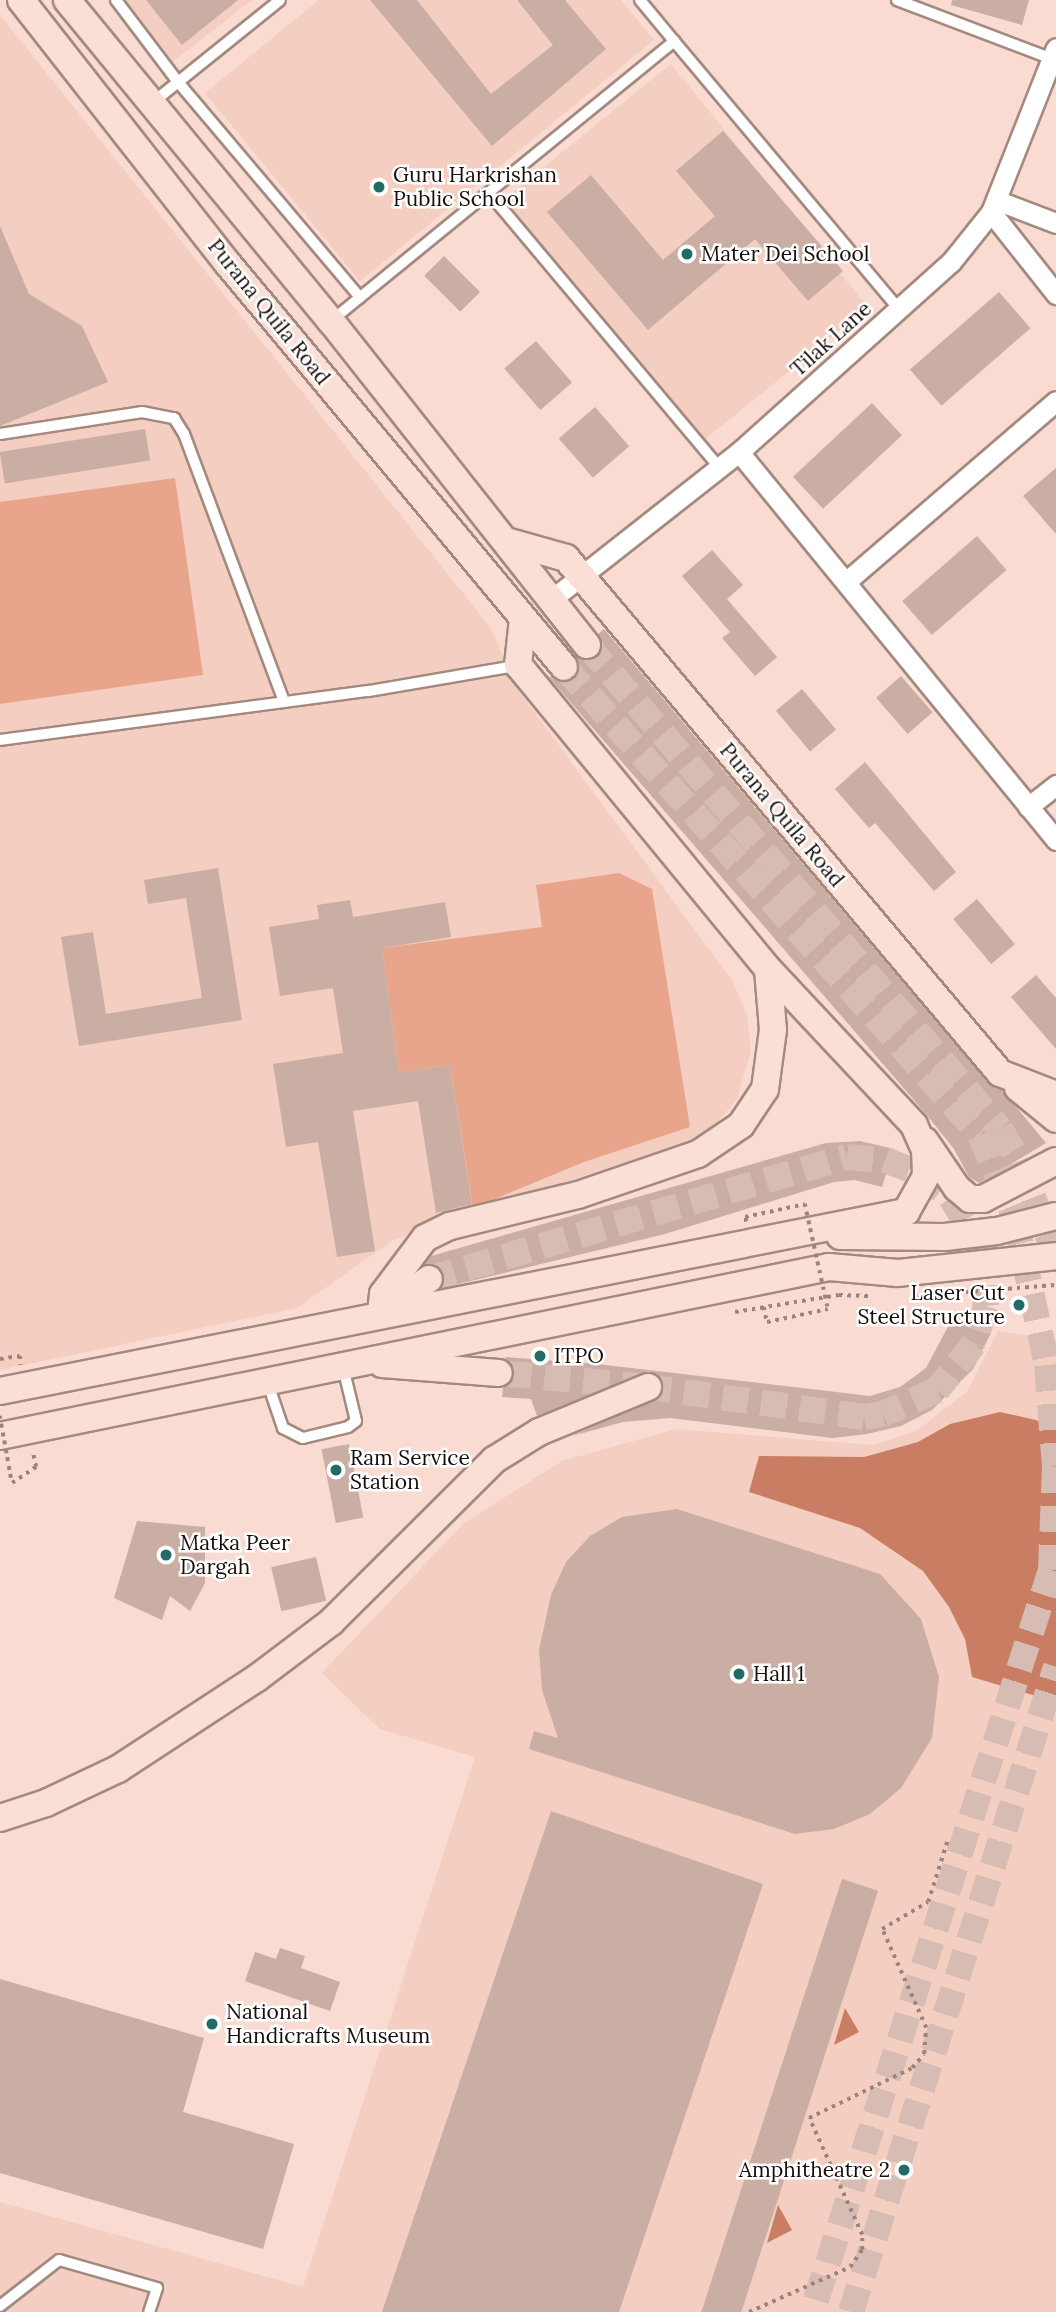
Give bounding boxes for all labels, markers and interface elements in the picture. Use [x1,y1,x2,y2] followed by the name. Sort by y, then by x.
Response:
[393,162,557,212] place label: Guru Harkrishan Public School
[371,179,387,195] marker: Guru Harkrishan Public School
[203,234,335,390] street label: Purana Quila Road
[701,241,869,267] place label: Mater Dei School
[679,246,695,262] marker: Mater Dei School
[785,296,877,382] street label: Tilak Lane
[714,738,850,892] street label: Purana Quila Road
[858,1280,1005,1330] place label: Laser Cut Steel Structure
[1011,1297,1027,1313] marker: Laser Cut Steel Structure
[554,1343,604,1369] place label: ITPO
[532,1348,548,1364] marker: ITPO
[350,1445,470,1495] place label: Ram Service Station
[328,1462,344,1478] marker: Ram Service Station
[180,1530,290,1580] place label: Matka Peer Dargah
[158,1547,174,1563] marker: Matka Peer Dargah
[753,1661,805,1687] place label: Hall 1
[731,1666,747,1682] marker: Hall 1
[226,1999,430,2049] place label: National Handicrafts Museum
[204,2016,220,2032] marker: National Handicrafts Museum
[739,2157,890,2183] place label: Amphitheatre 2
[896,2162,912,2178] marker: Amphitheatre 2

